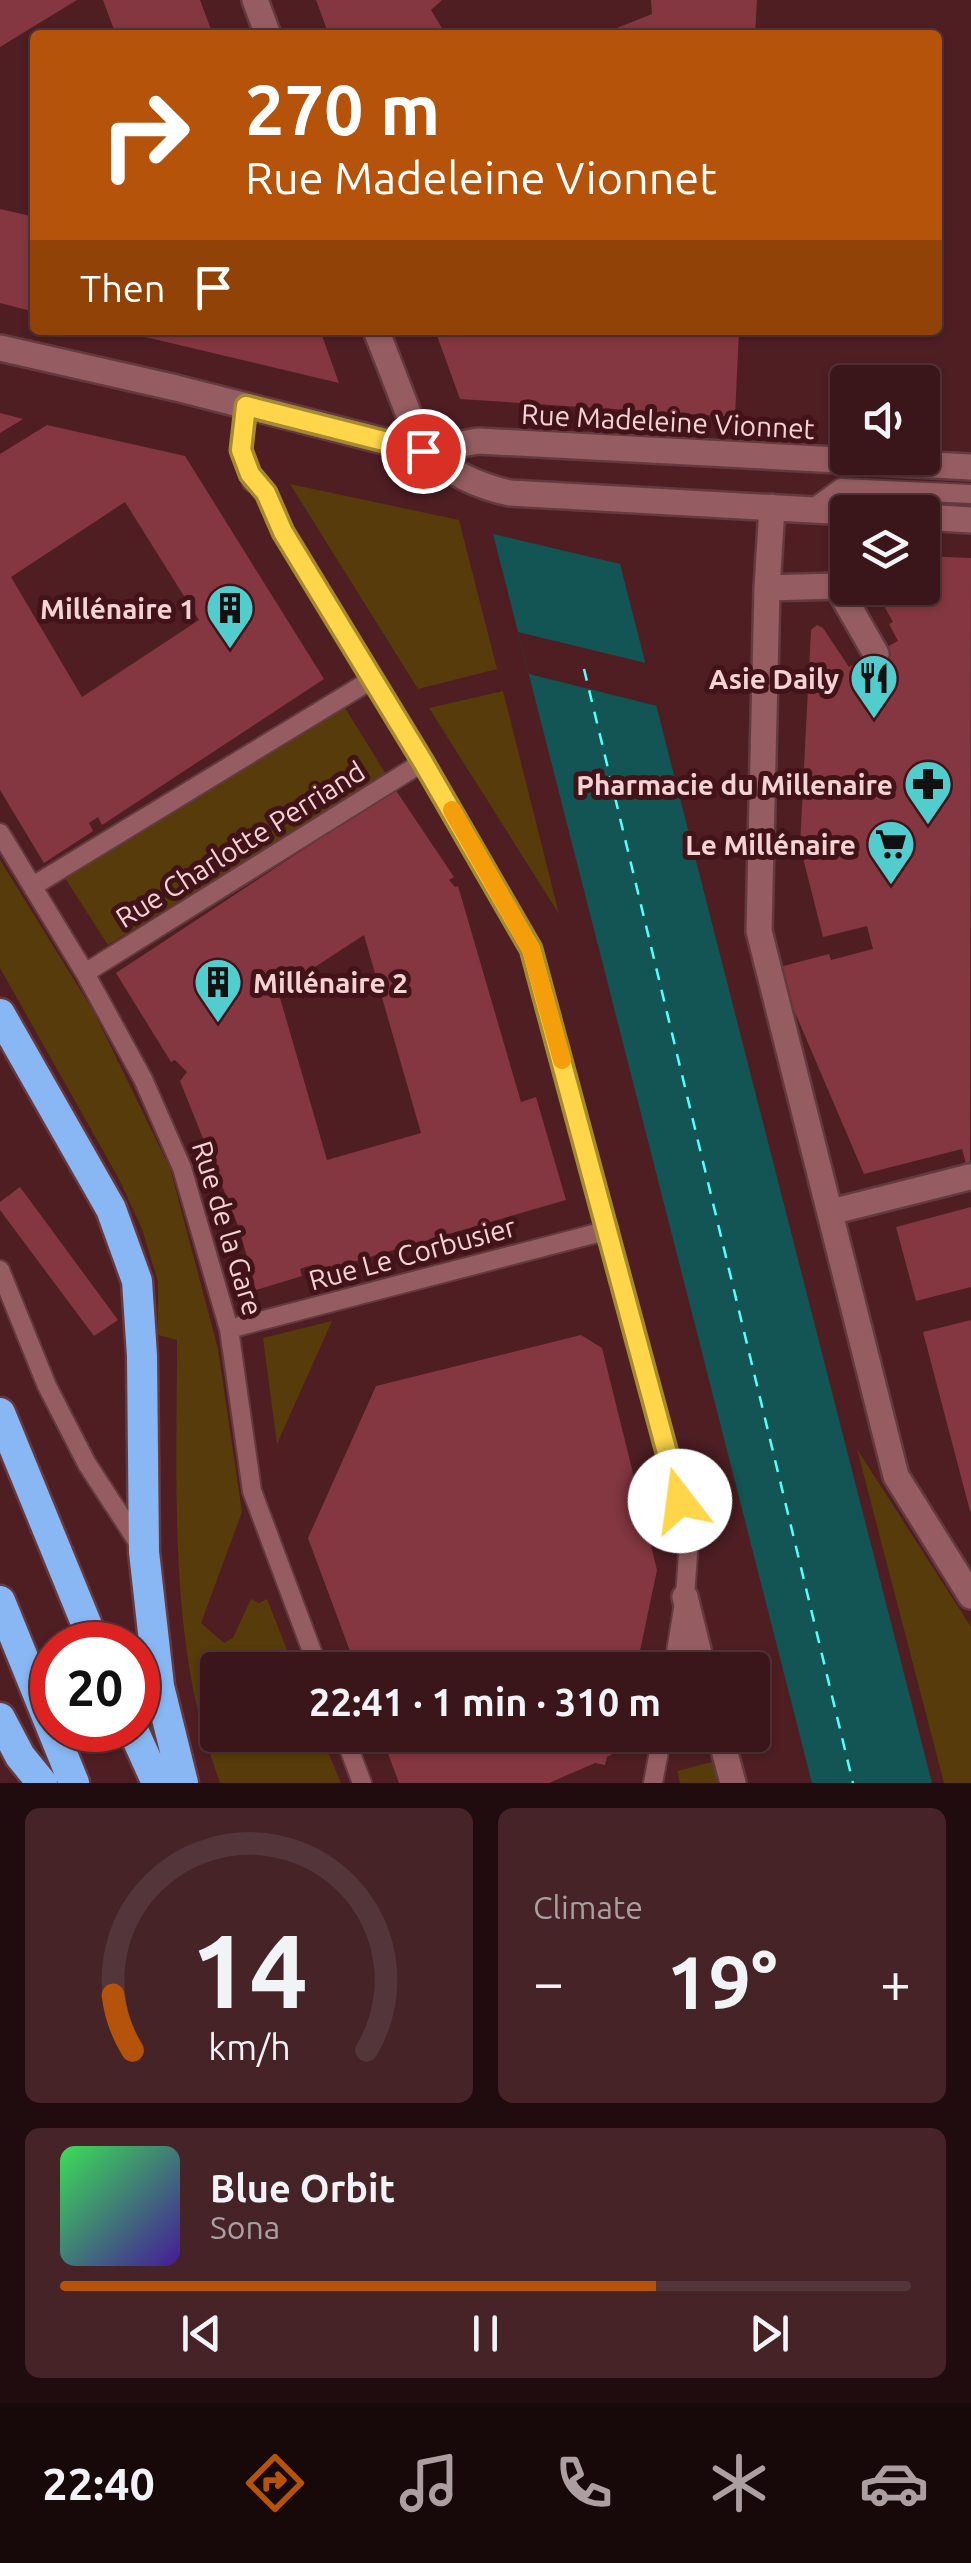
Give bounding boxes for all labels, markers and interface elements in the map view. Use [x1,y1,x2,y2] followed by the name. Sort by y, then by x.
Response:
[80,70,210,200] icon: right
[245,70,440,148] text: 270 m
[245,152,717,203] text: Rue Madeleine Vionnet
[186,260,241,315] icon: arrive
[80,267,166,309] text: Then
[830,365,940,605] map controls
[830,365,940,475] button: sound
[521,398,815,444] street label: Rue Madeleine Vionnet
[381,409,466,494] pin
[396,424,451,479] icon: arrive
[830,495,940,605] button: layers
[204,582,256,650] building icon: Millénaire 1
[40,593,195,624] place label: Millénaire 1
[848,652,900,720] restaurant icon: Asie Daily
[709,663,839,694] place label: Asie Daily
[110,755,370,933] street label: Rue Charlotte Perriand
[902,758,954,826] pharmacy icon: Pharmacie du Millenaire
[576,769,893,800] place label: Pharmacie du Millenaire
[865,818,917,886] supermarket icon: Le Millénaire
[685,829,856,860] place label: Le Millénaire
[192,956,244,1024] building icon: Millénaire 2
[253,967,408,998] place label: Millénaire 2
[187,1137,269,1319] street label: Rue de la Gare
[305,1210,519,1296] street label: Rue Le Corbusier
[628,1449,732,1553] position arrow
[30,1622,160,1752] speed limit sign: 20
[309,1681,661,1723] text: 22:41 · 1 min · 310 m
[533,1889,643,1925] text: Climate
[190,1911,308,2028] text: 14
[666,1939,778,2023] text: 19°
[533,1951,564,2012] text: −
[880,1951,911,2012] text: +
[208,2027,290,2067] text: km/h
[210,2167,395,2209] text: Blue Orbit
[210,2209,280,2245] text: Sona
[174,2306,229,2361] icon: previous
[458,2306,513,2361] icon: pause
[742,2306,797,2361] icon: next
[240,2448,310,2518] icon: directions
[394,2448,464,2518] icon: music
[549,2448,619,2518] icon: phone
[704,2448,774,2518] icon: climate
[859,2448,929,2518] icon: car
[42,2458,155,2509] text: 22:40

